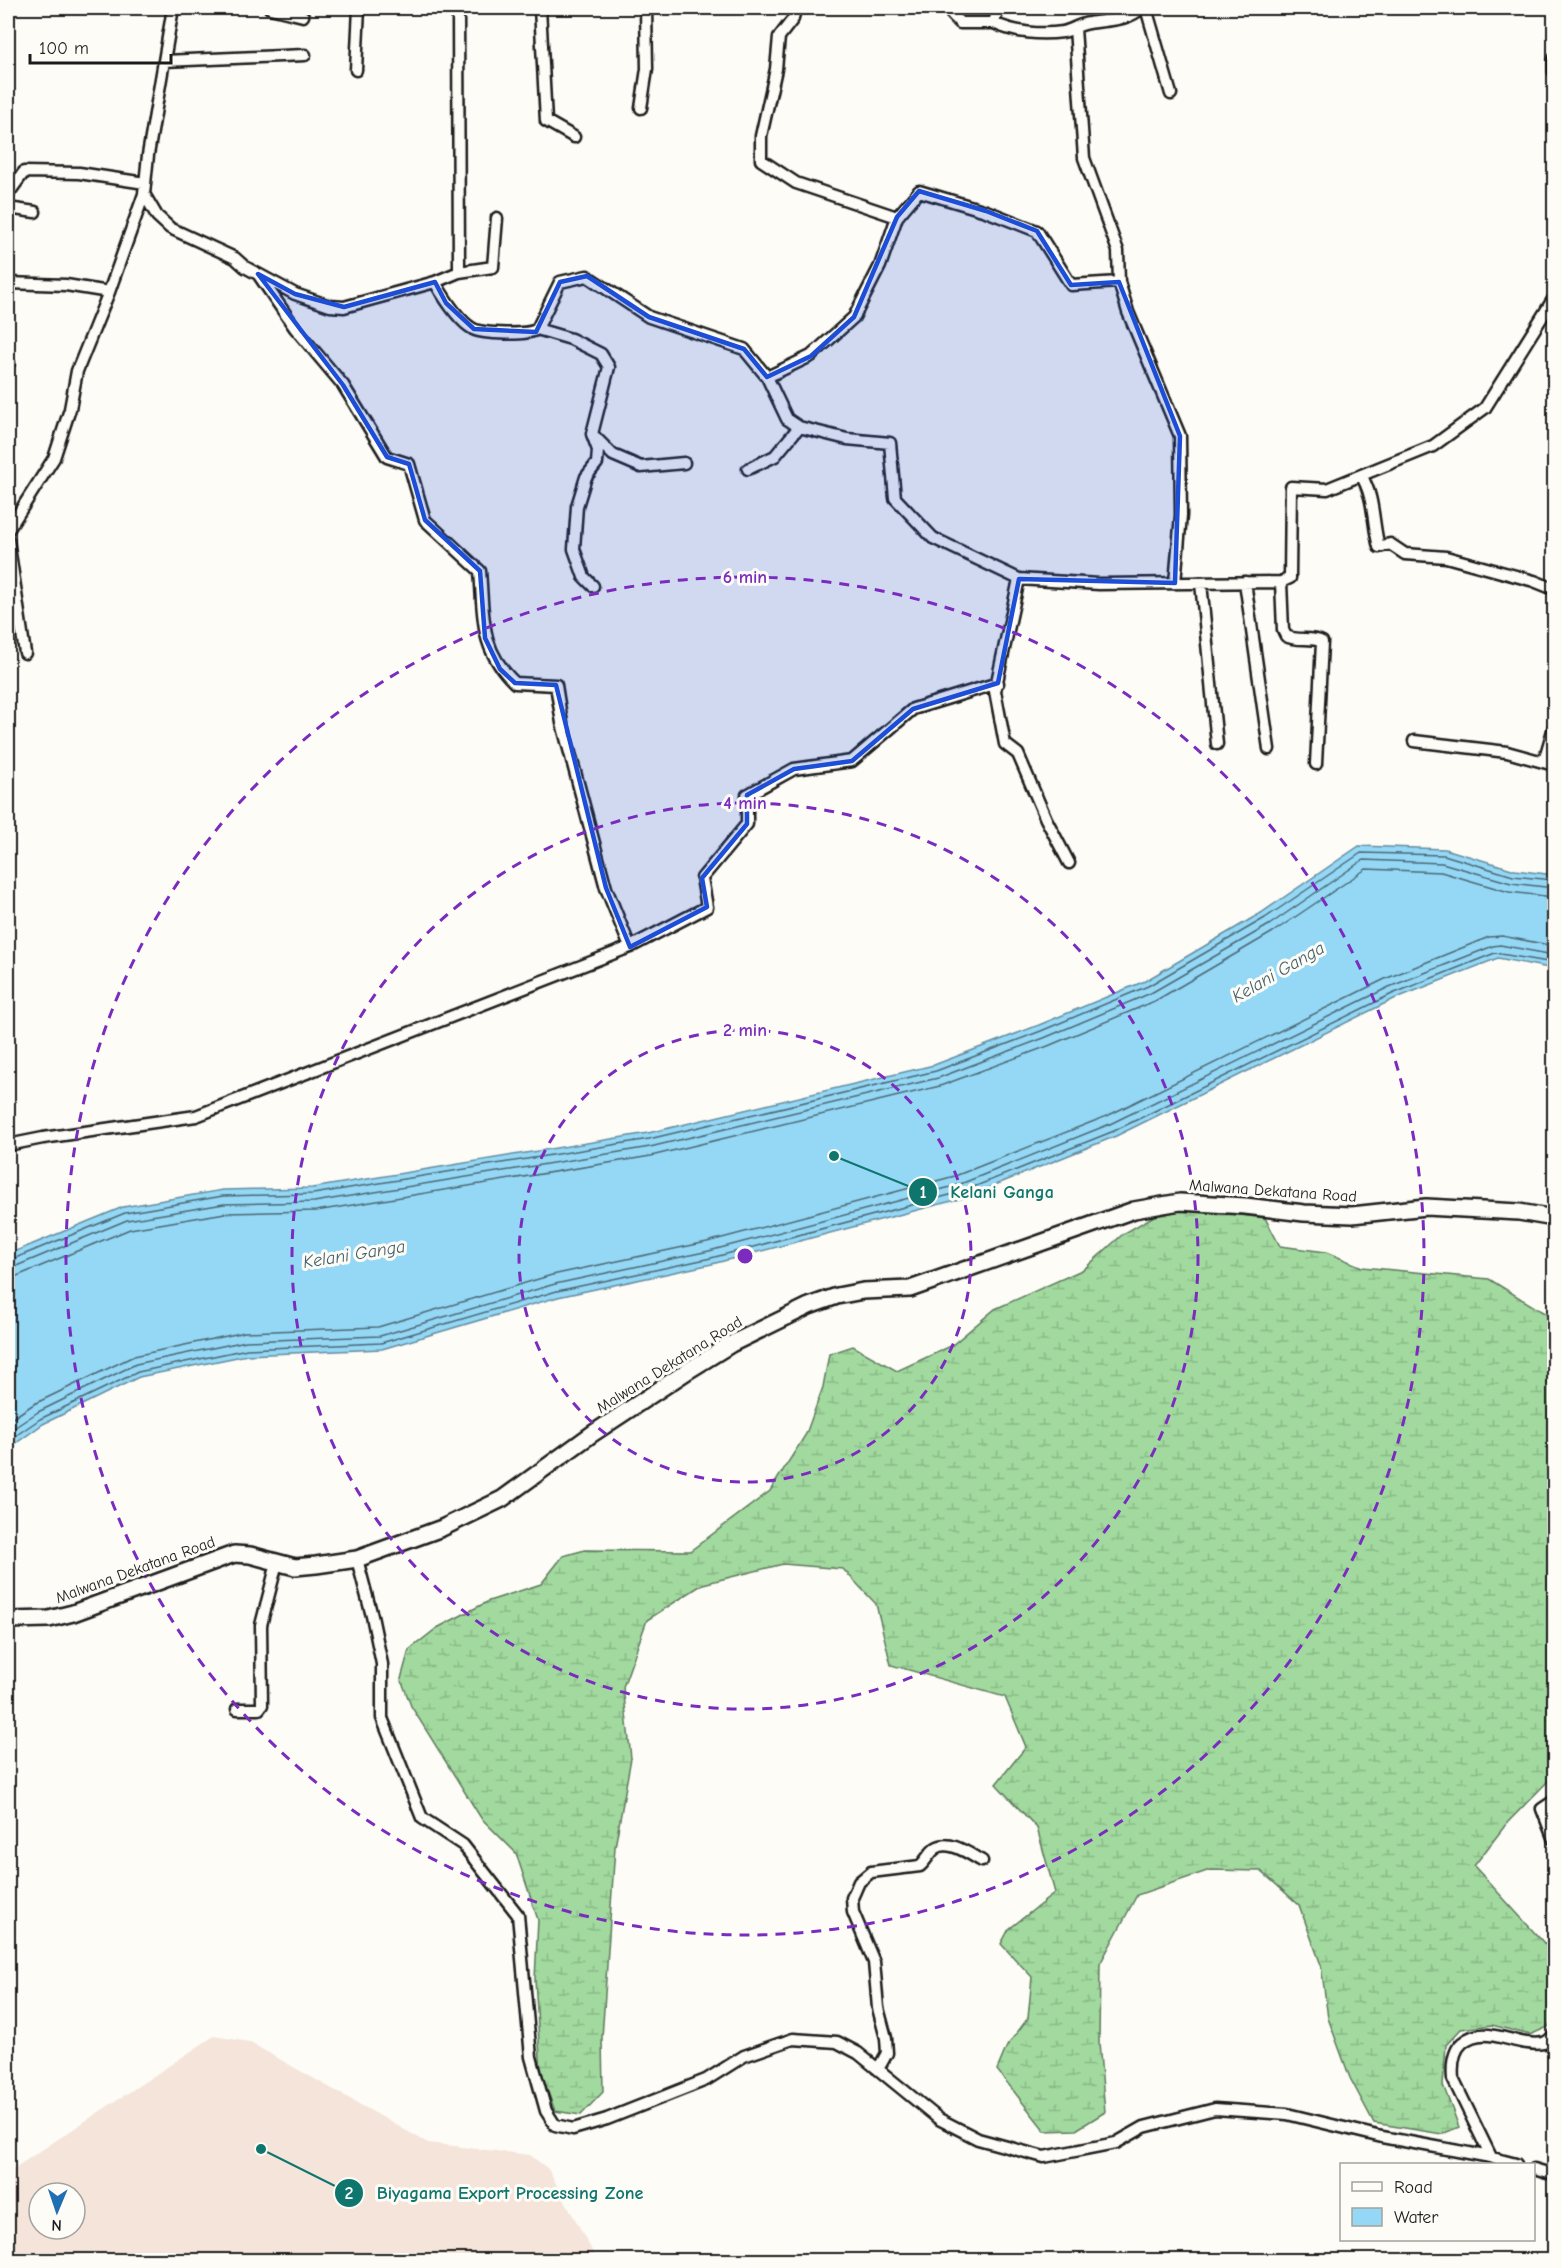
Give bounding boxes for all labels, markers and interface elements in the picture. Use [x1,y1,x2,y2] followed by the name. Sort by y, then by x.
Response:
[30,27,171,65] scale bar
[39,38,89,59] text: 100 m
[723,567,767,588] text: 6 min
[723,793,767,814] text: 4 min
[1228,938,1328,1007] water label: Kelani Ganga
[723,1020,767,1041] text: 2 min
[908,1174,1066,1210] callout: Kelani Ganga
[1188,1176,1357,1206] street label: Malwana Dekatana Road
[919,1182,927,1203] text: 1
[950,1182,1054,1203] text: Kelani Ganga
[302,1236,407,1273] water label: Kelani Ganga
[735,1246,755,1266] centre of rings
[593,1313,746,1417] street label: Malwana Dekatana Road
[53,1533,217,1607] street label: Malwana Dekatana Road
[1340,2163,1535,2241] legend
[334,2175,655,2211] callout: Biyagama Export Processing Zone
[1394,2177,1433,2198] text: Road
[27,2181,87,2241] north arrow
[345,2183,354,2204] text: 2
[377,2183,643,2204] text: Biyagama Export Processing Zone
[1394,2207,1439,2228] text: Water
[51,2216,62,2234] text: N

